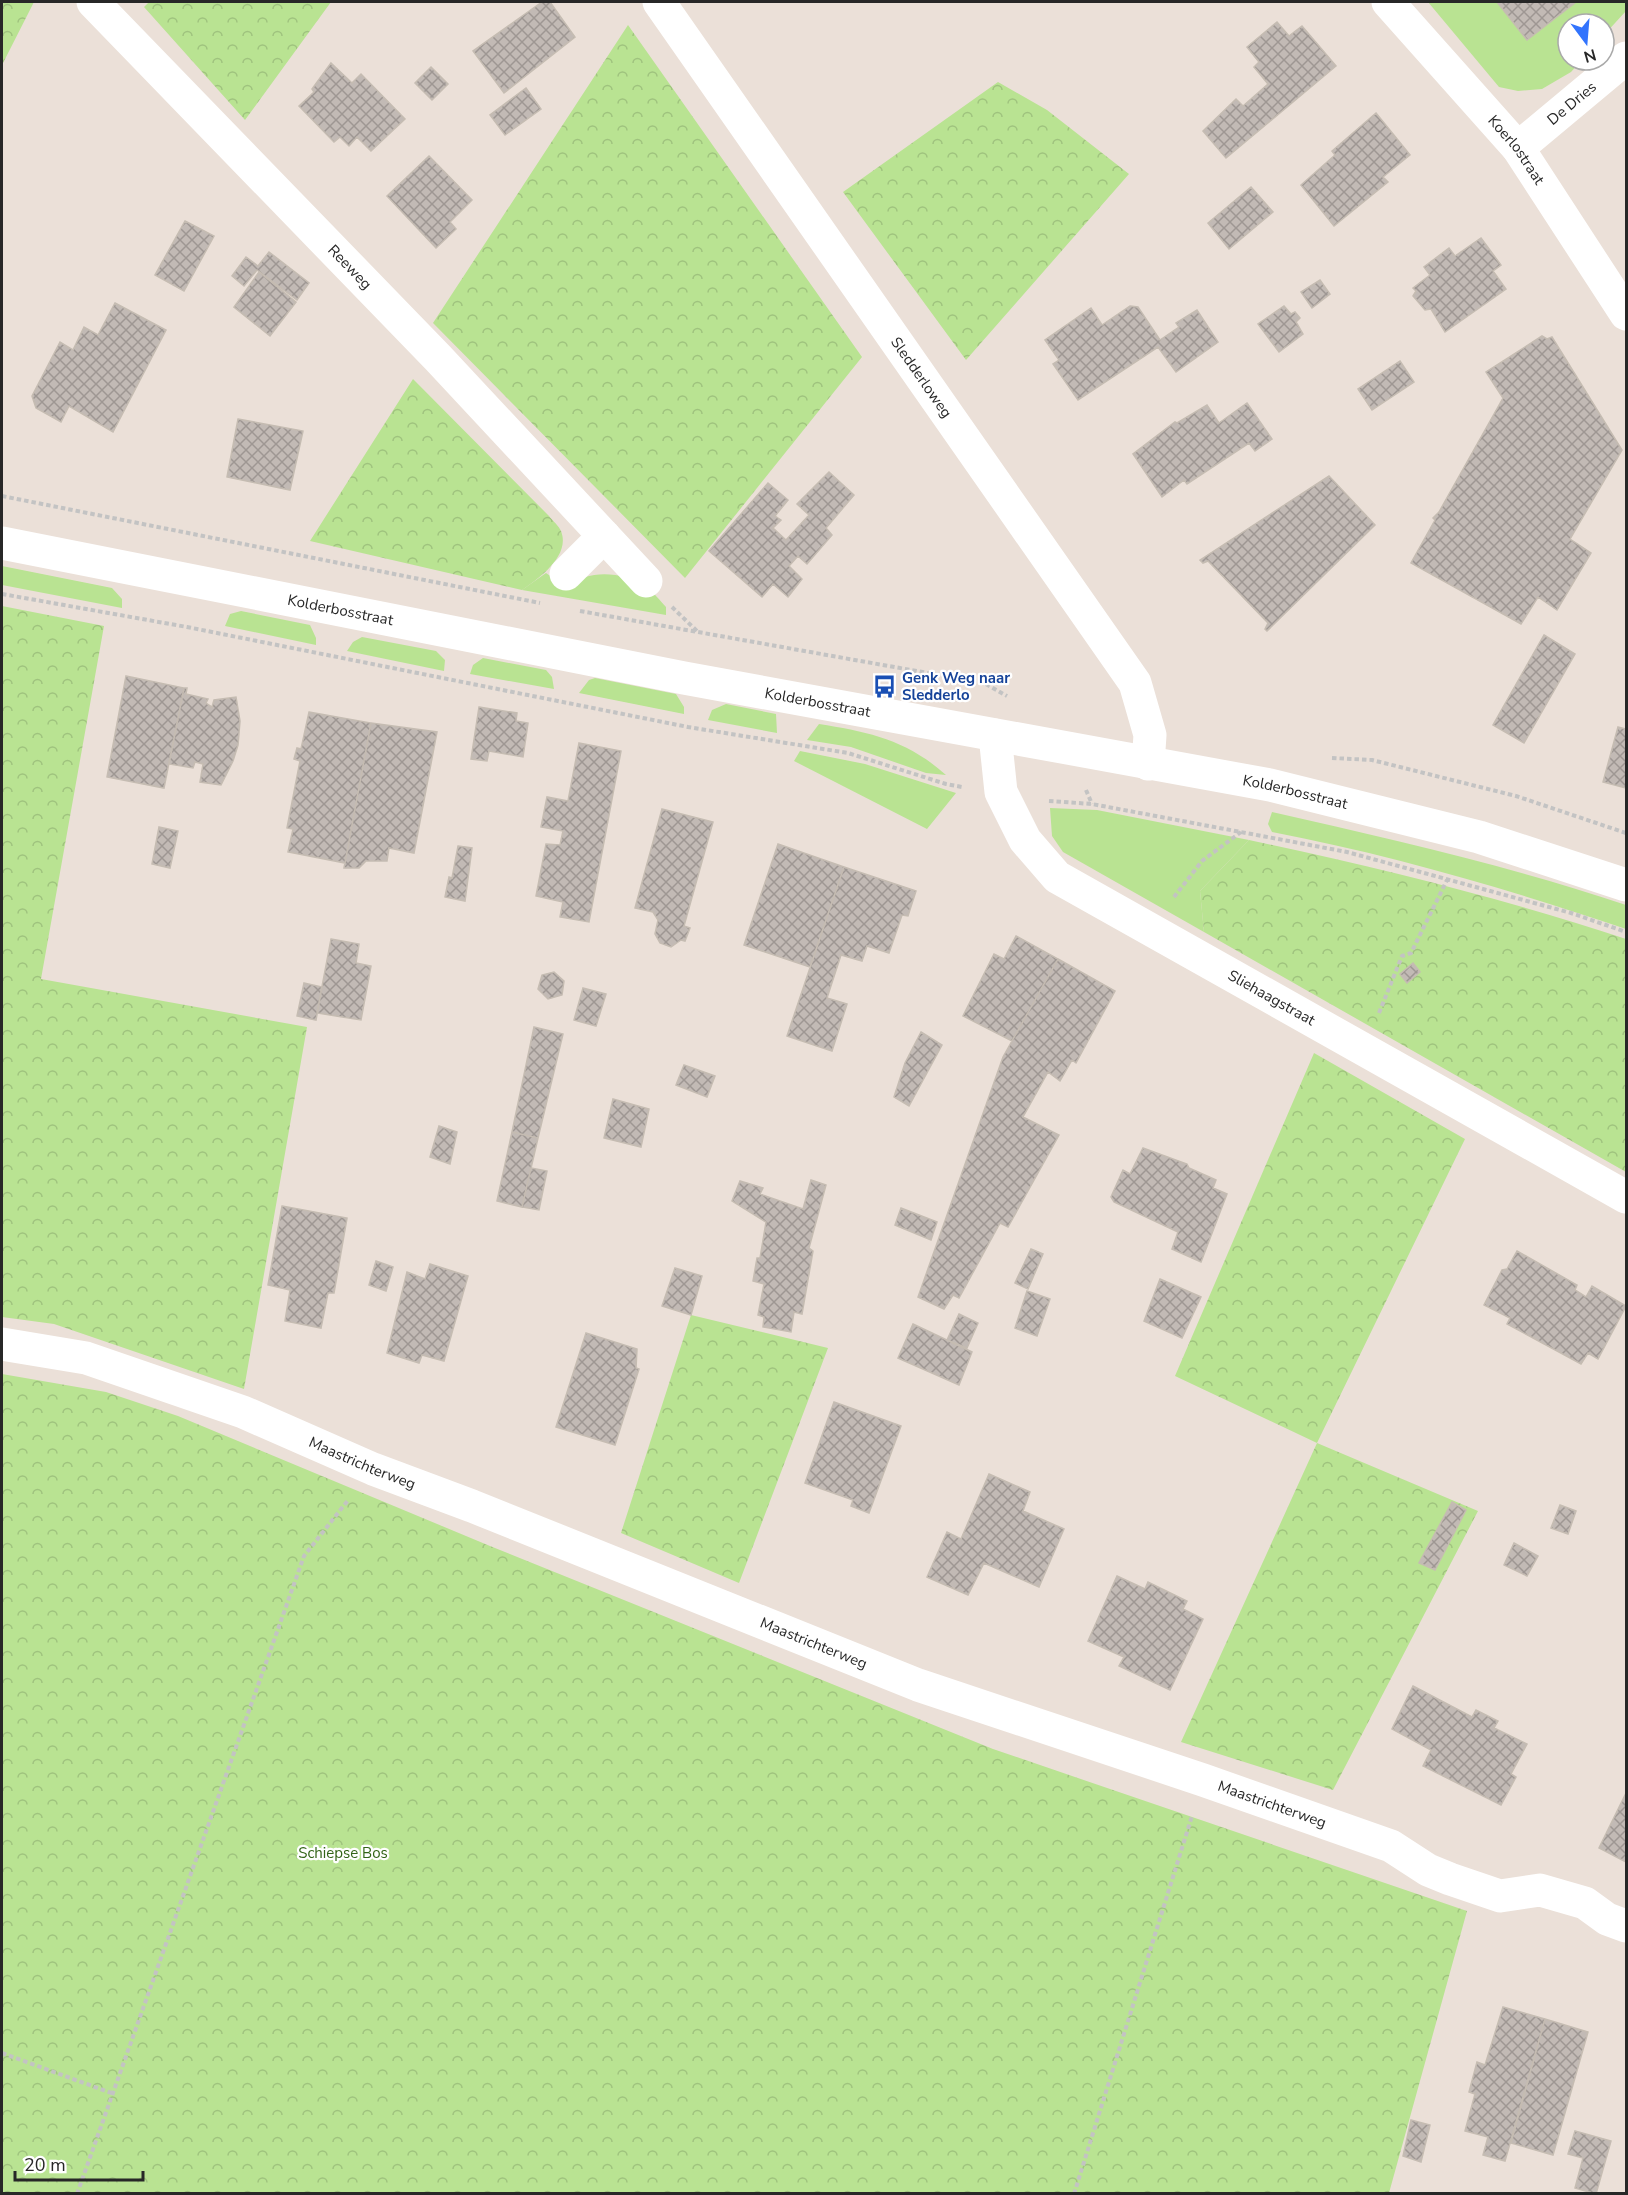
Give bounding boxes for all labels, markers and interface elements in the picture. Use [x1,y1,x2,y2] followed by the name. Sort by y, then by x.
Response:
[1556,12,1616,72] north arrow
[1581,43,1599,68] text: N
[1543,77,1601,129] street label: De Dries
[1483,111,1550,189] street label: Koerlostraat
[323,240,376,294] street label: Reeweg
[886,333,957,422] street label: Sledderloweg
[286,590,396,630] street label: Kolderbosstraat
[902,668,1010,705] place label: Genk Weg naar Sledderlo
[871,674,897,700] bus stop icon: Genk Weg naar Sledderlo
[763,683,873,722] street label: Kolderbosstraat
[1241,770,1350,814] street label: Kolderbosstraat
[1224,965,1319,1031] street label: Sliehaagstraat
[306,1432,418,1494] street label: Maastrichterweg
[757,1613,870,1674] street label: Maastrichterweg
[1215,1776,1329,1833] street label: Maastrichterweg
[298,1843,388,1863] park label: Schiepse Bos
[15,2144,142,2182] scale bar
[24,2153,66,2177] text: 20 m

